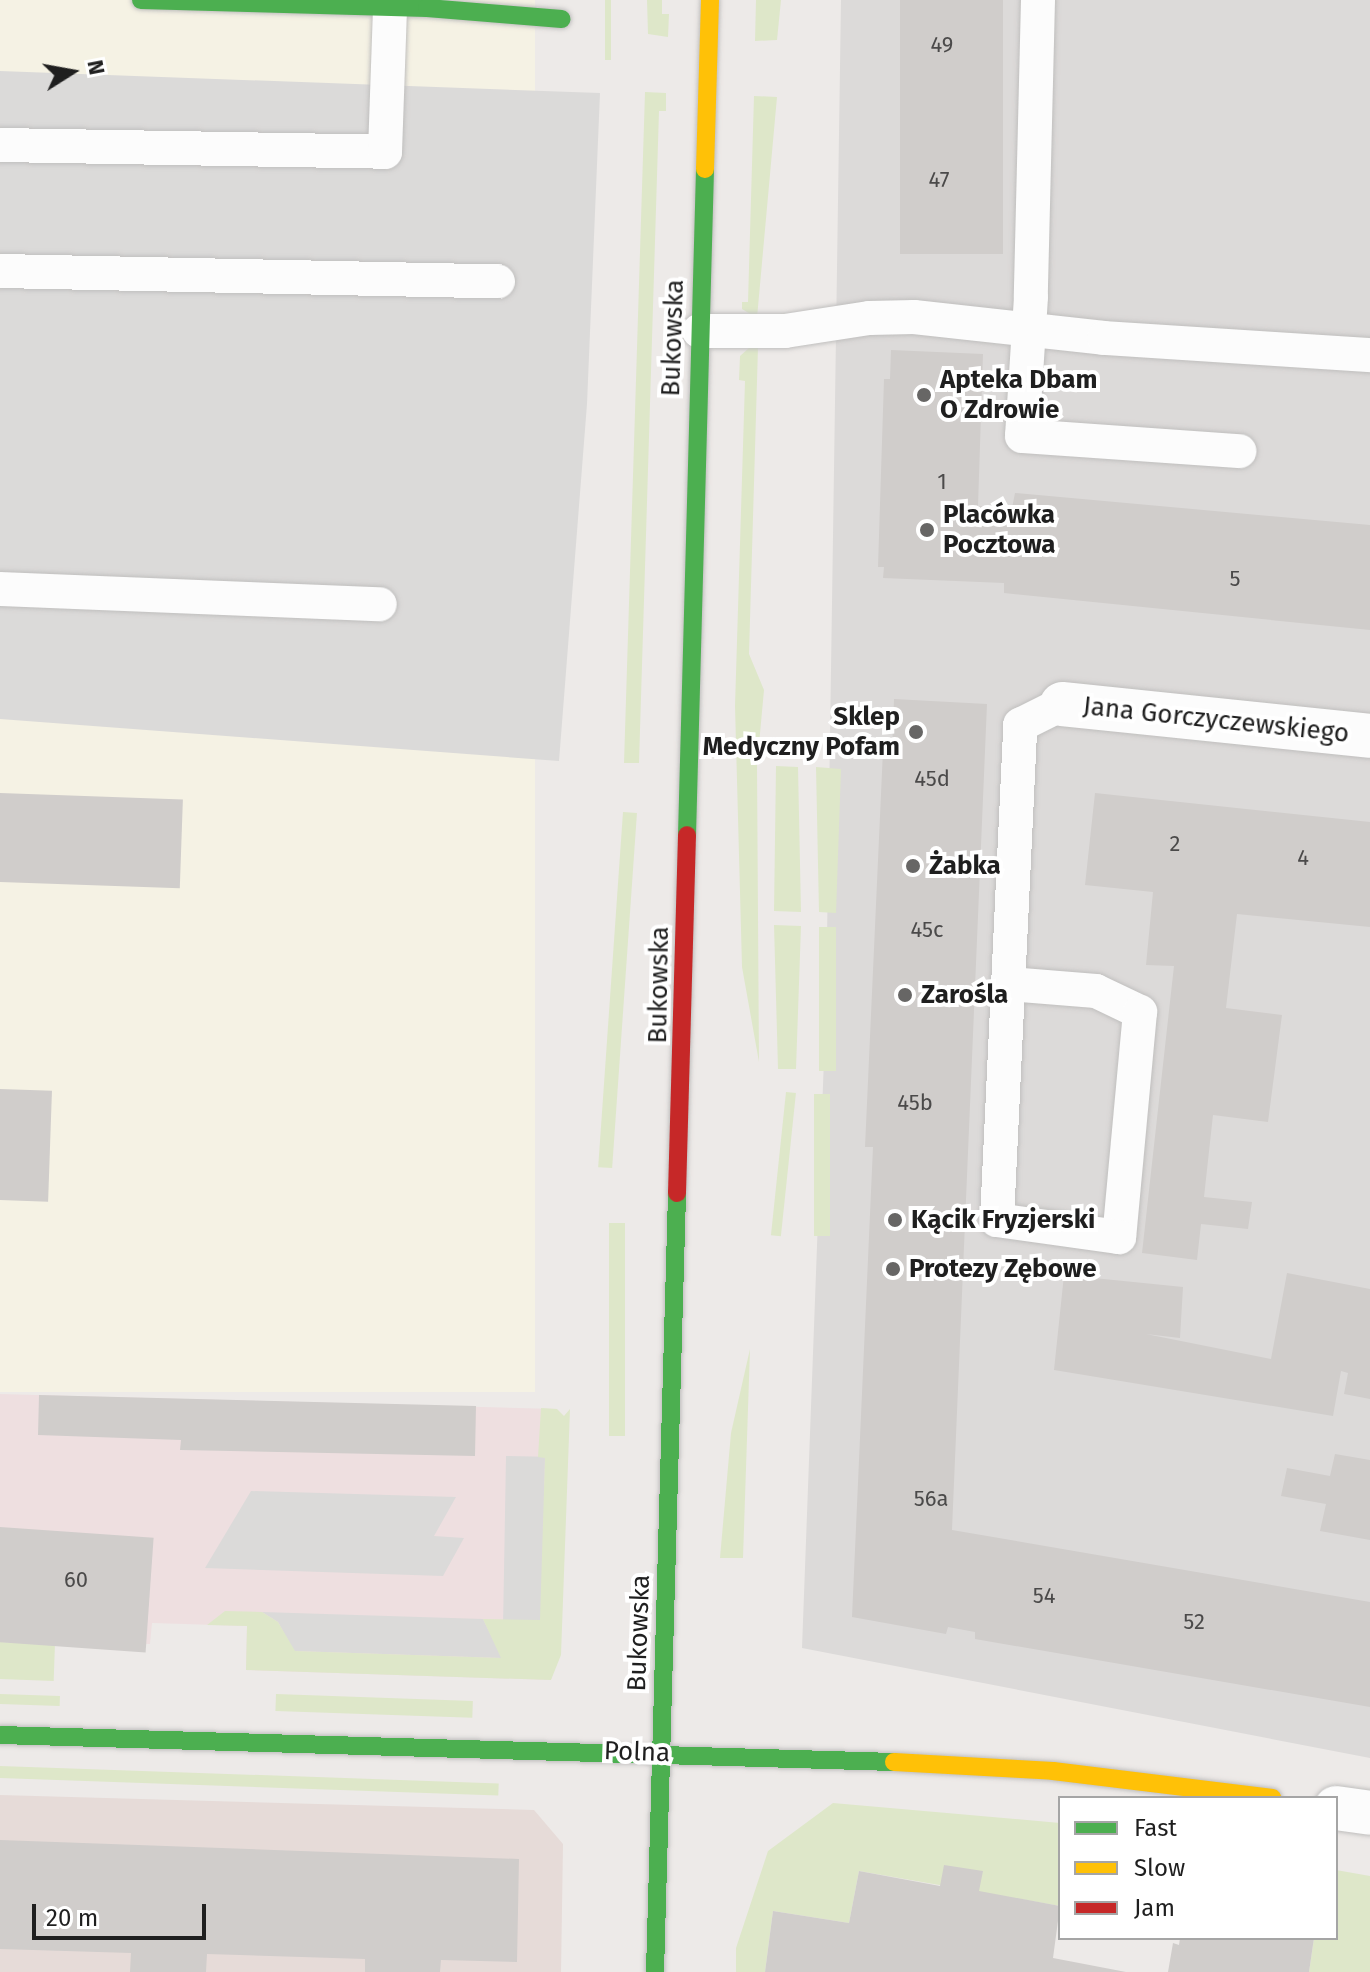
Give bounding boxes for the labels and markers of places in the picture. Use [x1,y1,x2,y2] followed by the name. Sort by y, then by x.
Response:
[940,364,1098,426] place label: Apteka Dbam O Zdrowie
[915,386,933,404] marker: Apteka Dbam O Zdrowie
[943,499,1056,560] place label: Placówka Pocztowa
[918,521,936,539] marker: Placówka Pocztowa
[703,701,900,762] place label: Sklep Medyczny Pofam
[907,723,925,741] marker: Sklep Medyczny Pofam
[929,850,1001,882] place label: Żabka
[904,857,922,875] marker: Żabka
[921,979,1008,1011] place label: Zarośla
[896,986,914,1004] marker: Zarośla
[911,1204,1095,1236] place label: Kącik Fryzjerski
[886,1211,904,1229] marker: Kącik Fryzjerski
[909,1253,1097,1285] place label: Protezy Zębowe
[884,1260,902,1278] marker: Protezy Zębowe

